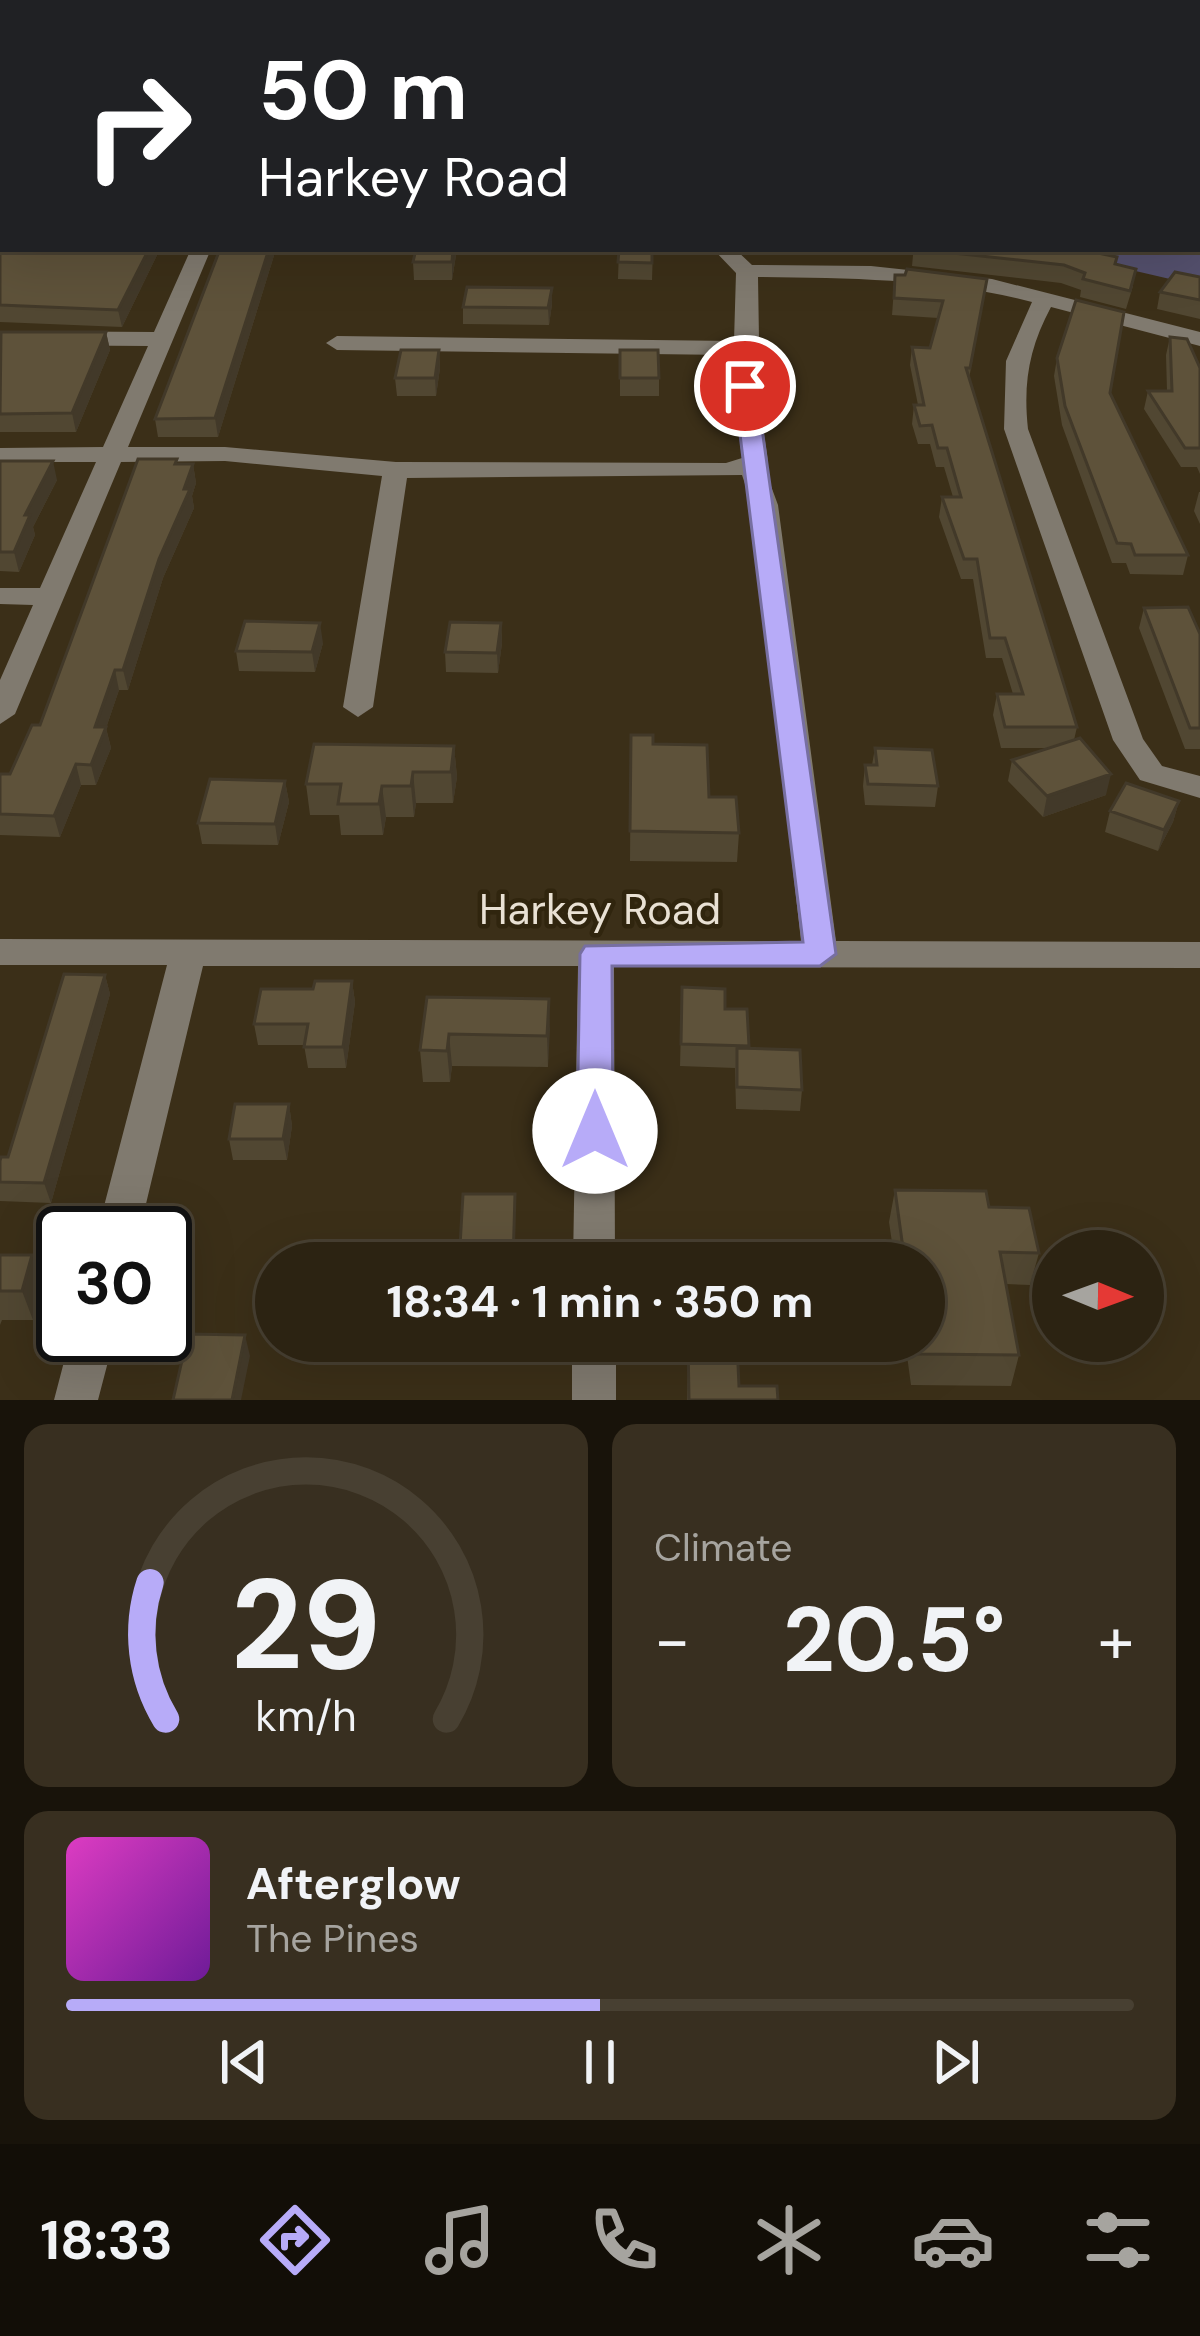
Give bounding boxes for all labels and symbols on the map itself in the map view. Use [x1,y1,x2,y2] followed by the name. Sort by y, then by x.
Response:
[694,335,796,437] pin
[479,882,721,937] street label: Harkey Road
[532,1068,658,1194] position arrow
[36,1206,192,1362] speed limit sign: 30
[1032,1230,1164,1362] north arrow

